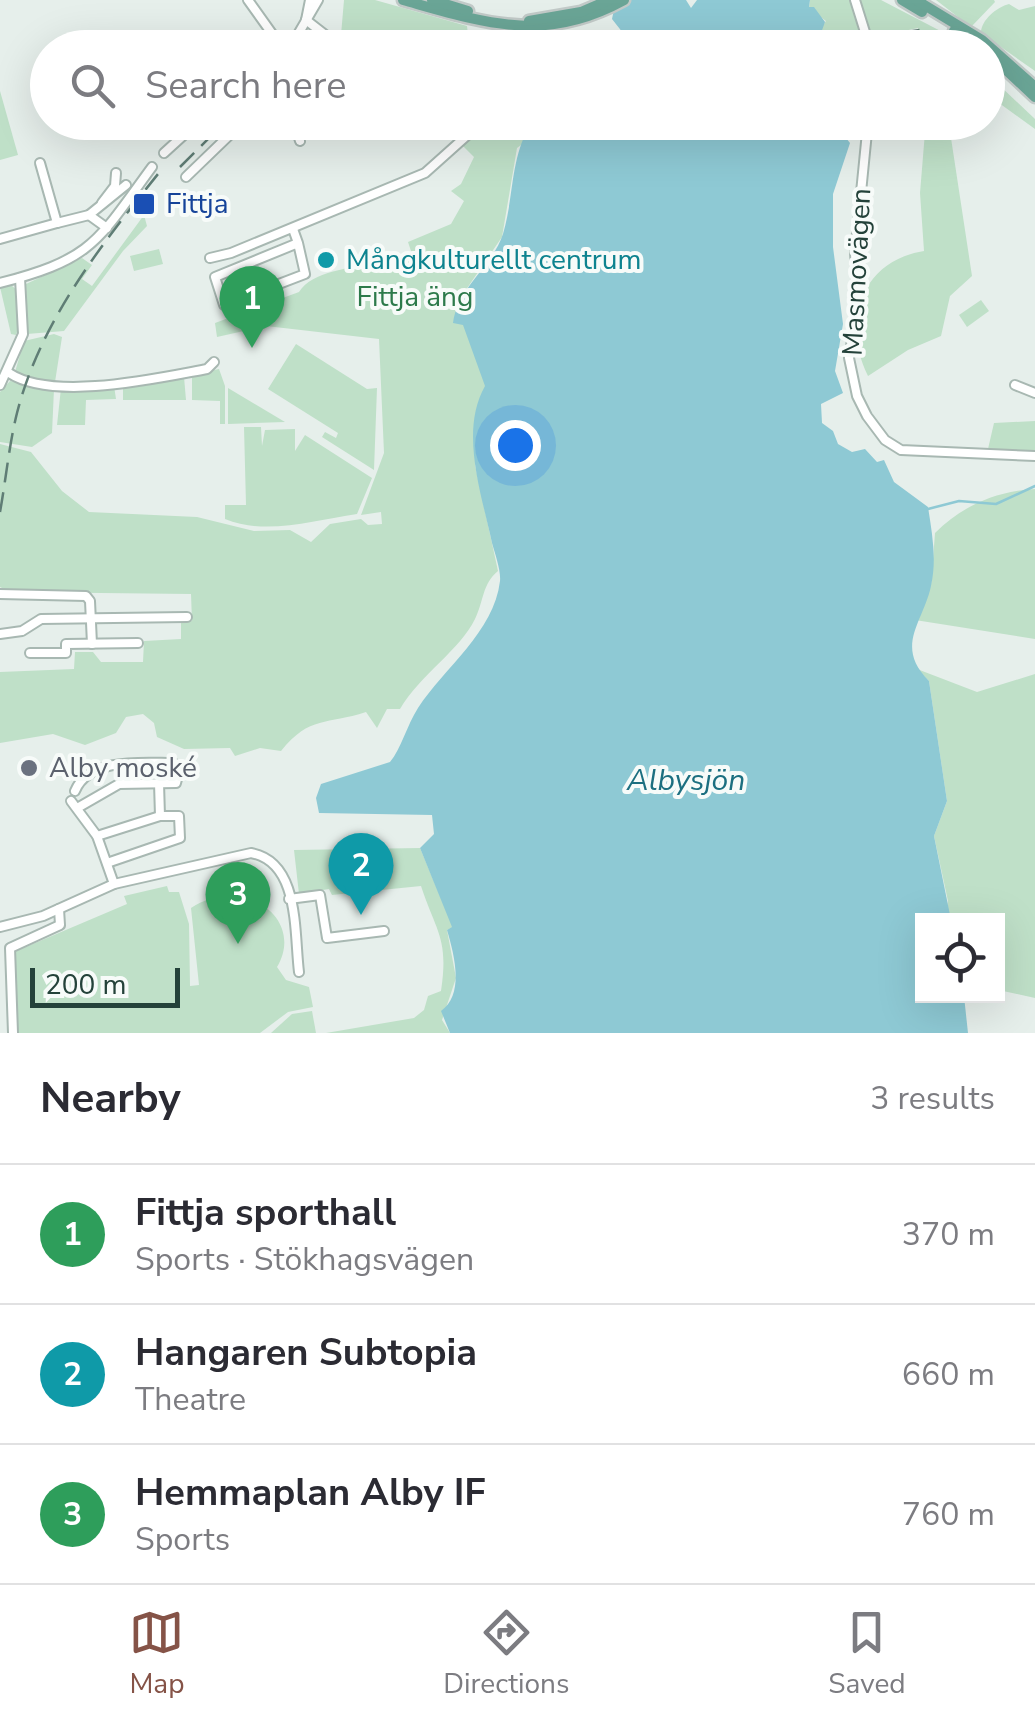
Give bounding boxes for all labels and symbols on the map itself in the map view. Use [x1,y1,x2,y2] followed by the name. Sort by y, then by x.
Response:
[166,185,229,223] place label: Fittja
[834,187,880,357] street label: Masmovägen
[131,191,157,217] marker: Fittja
[346,241,641,279] place label: Mångkulturellt centrum
[315,249,337,271] marker: Mångkulturellt centrum
[220,266,284,348] pin: 1
[357,278,473,316] park label: Fittja äng
[490,420,541,471] your location
[49,749,197,787] place label: Alby moské
[18,757,40,779] marker: Alby moské
[626,760,745,801] water label: Albysjön
[328,832,394,915] pin: 2
[206,862,270,944] pin: 3
[30,963,180,1008] scale bar

